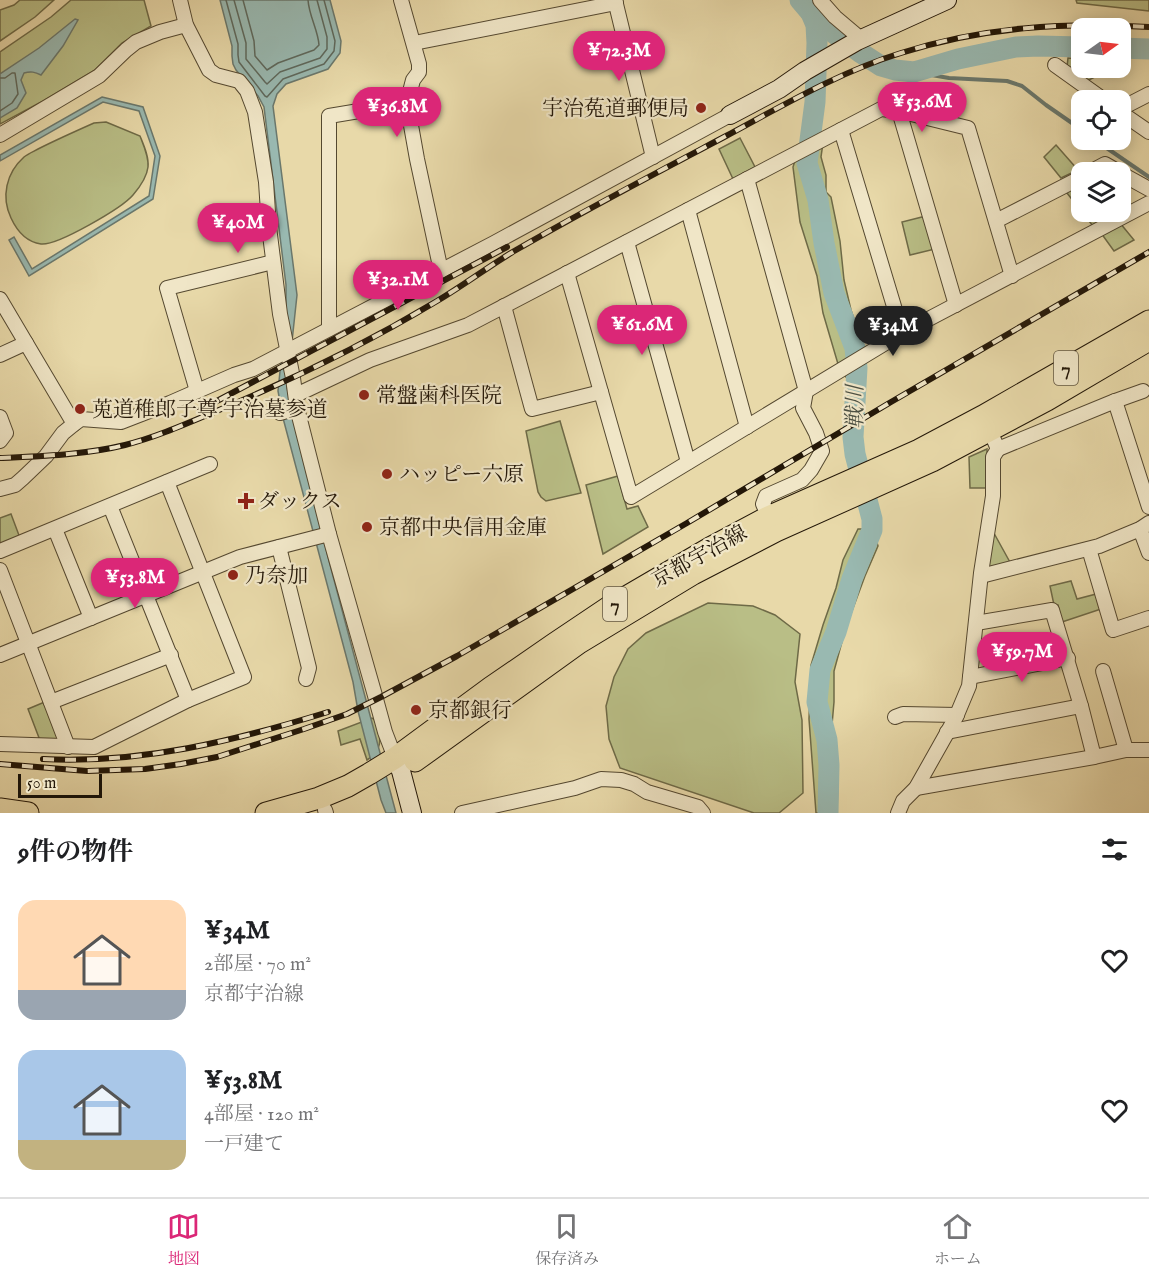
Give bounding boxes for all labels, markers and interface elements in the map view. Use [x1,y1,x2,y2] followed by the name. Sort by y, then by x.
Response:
[1071,18,1131,78] north arrow
[1071,18,1131,222] map controls
[570,31,668,82] pin: ¥72.3M
[587,38,651,63] text: ¥72.3M
[873,82,971,133] pin: ¥53.6M
[348,87,446,138] pin: ¥36.8M
[892,89,952,114] text: ¥53.6M
[1071,90,1131,150] button: locate
[366,94,428,119] text: ¥36.8M
[542,96,689,123] place label: 宇治菟道郵便局
[694,101,708,115] marker: 宇治菟道郵便局
[1071,162,1131,222] button: layers
[202,203,274,254] pin: ¥40M
[211,210,265,235] text: ¥40M
[349,260,447,311] pin: ¥32.1M
[367,267,429,292] text: ¥32.1M
[593,305,691,356] pin: ¥61.6M
[857,306,929,357] pin: ¥34M
[611,312,673,337] text: ¥61.6M
[868,313,918,338] text: ¥34M
[1054,351,1078,385] road number: 7
[376,383,502,410] place label: 常盤歯科医院
[842,383,870,429] water label: 戦川
[357,388,371,402] marker: 常盤歯科医院
[92,397,328,424] place label: 莵道稚郎子尊 宇治墓参道
[73,402,87,416] marker: 莵道稚郎子尊 宇治墓参道
[399,462,524,489] place label: ハッピー六原
[380,467,394,481] marker: ハッピー六原
[258,489,342,516] place label: ダックス
[239,494,253,508] marker: ダックス
[379,515,547,542] place label: 京都中央信用金庫
[360,520,374,534] marker: 京都中央信用金庫
[647,520,752,595] street label: 京都宇治線
[86,558,184,609] pin: ¥53.8M
[245,563,308,590] place label: 乃奈加
[105,565,165,590] text: ¥53.8M
[226,568,240,582] marker: 乃奈加
[603,587,627,621] road number: 7
[973,632,1071,683] pin: ¥59.7M
[991,639,1053,664] text: ¥59.7M
[428,698,512,725] place label: 京都銀行
[409,703,423,717] marker: 京都銀行
[18,771,102,798] scale bar
[27,774,56,794] text: 50 m
[1098,833,1131,866] icon: filters
[18,836,133,869] text: 9件の物件
[204,914,270,947] text: ¥34M
[66,924,138,996] icon: home
[1098,944,1131,977] icon: heart
[204,952,311,977] text: 2部屋 · 70 m²
[204,982,304,1007] text: 京都宇治線
[204,1064,282,1097] text: ¥53.8M
[66,1074,138,1146] icon: home
[1098,1094,1131,1127] icon: heart
[204,1102,319,1127] text: 4部屋 · 120 m²
[204,1132,284,1157] text: 一戸建て
[167,1210,200,1270] tab: 地図
[535,1210,599,1270] tab: 保存済み
[934,1210,982,1270] tab: ホーム

